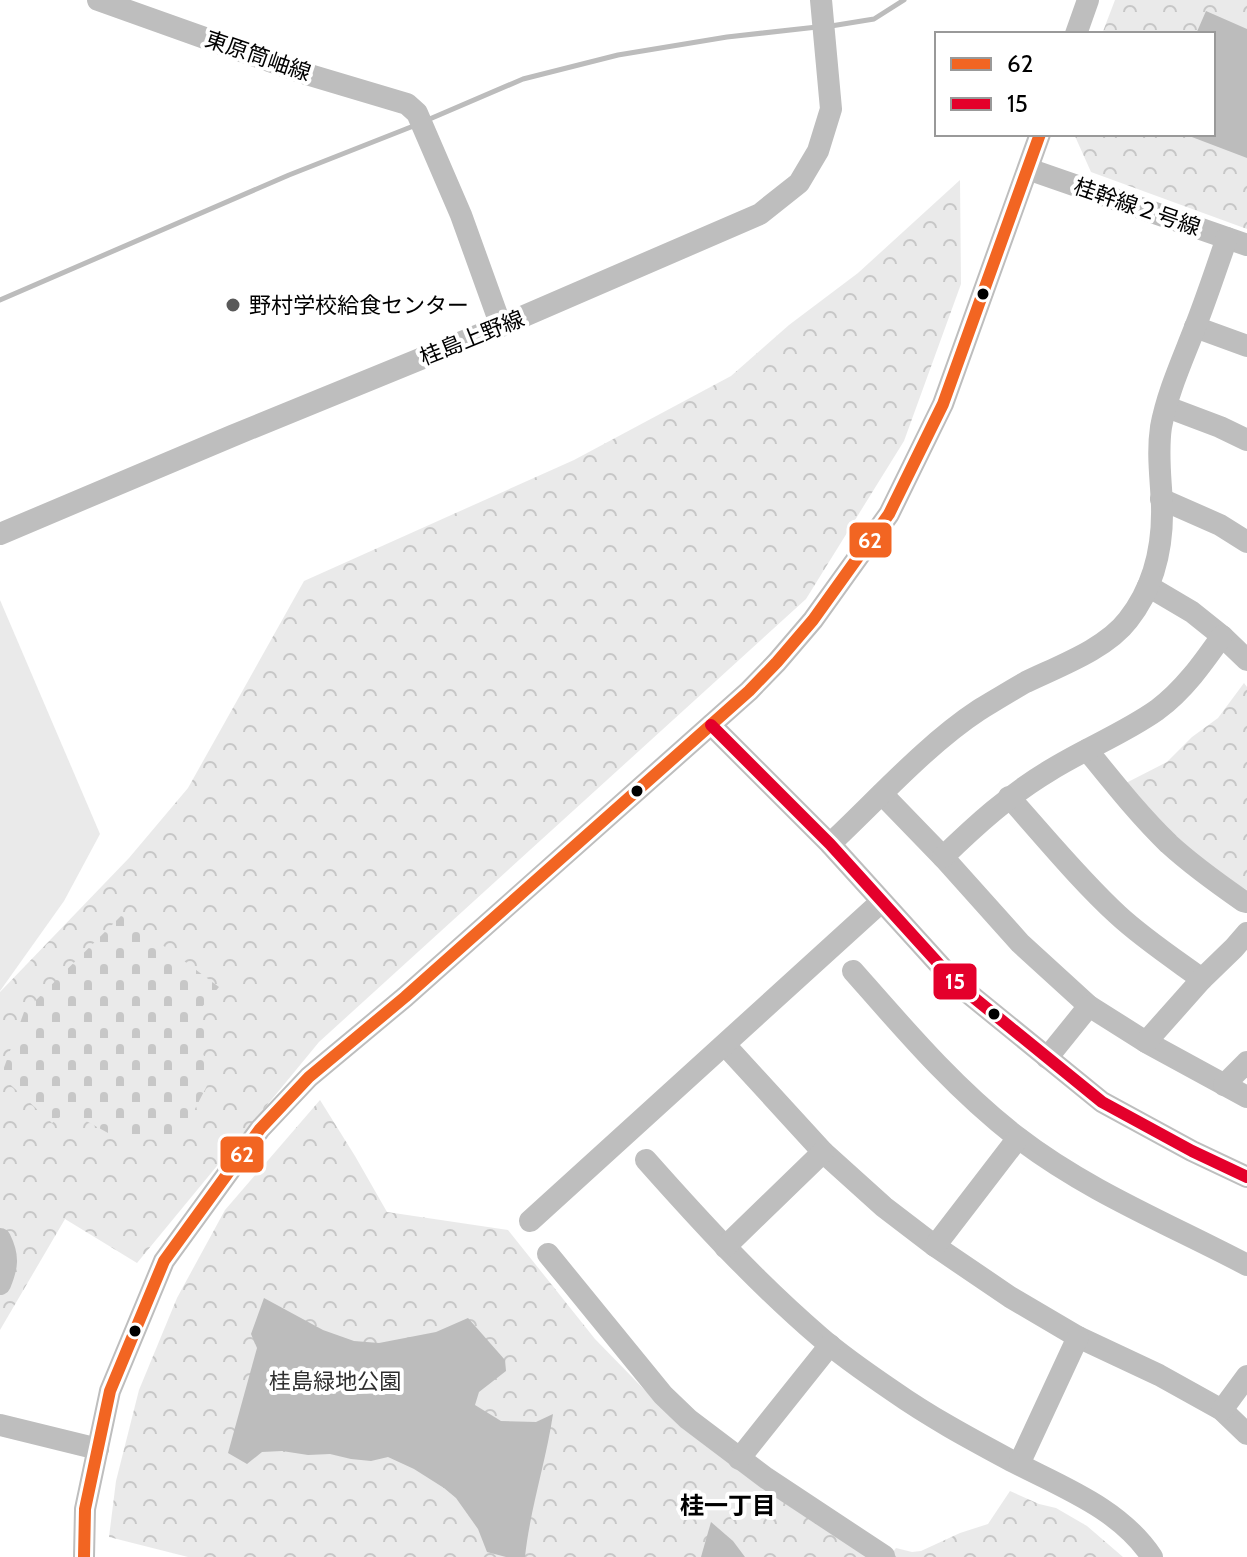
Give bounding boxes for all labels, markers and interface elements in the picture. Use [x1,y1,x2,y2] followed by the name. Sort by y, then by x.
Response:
[202,25,314,87] street label: 東原筒岫線
[935,32,1215,136] legend
[1007,49,1033,78] text: 62
[1007,89,1028,118] text: 15
[1070,173,1204,241] street label: 桂幹線２号線
[975,286,991,302] unlabelled marker
[249,292,469,319] place label: 野村学校給食センター
[224,296,242,314] marker: 野村学校給食センター
[416,305,528,371] street label: 桂島上野線
[848,521,893,559] line badge: 62
[858,527,882,554] text: 62
[629,783,645,799] unlabelled marker
[932,962,978,1001] line badge: 15
[945,968,965,995] text: 15
[986,1006,1002,1022] unlabelled marker
[219,1135,265,1174] line badge: 62
[230,1141,254,1168] text: 62
[127,1323,143,1339] unlabelled marker
[269,1368,401,1395] park label: 桂島緑地公園
[680,1491,776,1520] district label: 桂一丁目

